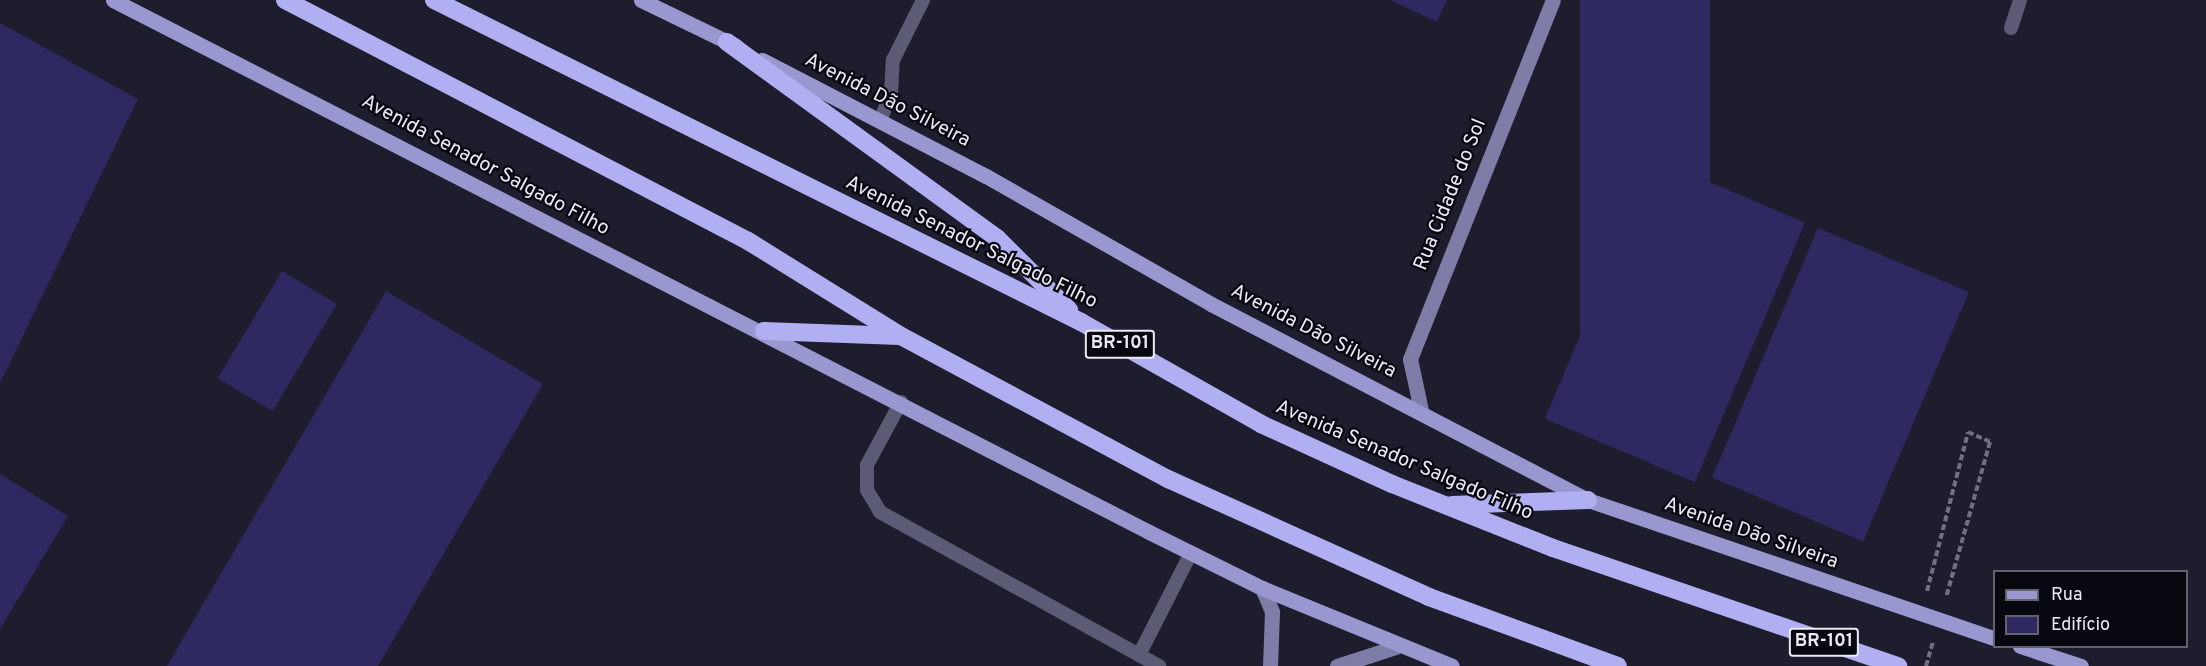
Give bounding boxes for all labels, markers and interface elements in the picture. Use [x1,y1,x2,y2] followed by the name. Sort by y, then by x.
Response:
[800,49,974,153] street label: Avenida Dão Silveira
[357,90,613,242] street label: Avenida Senador Salgado Filho
[1410,116,1492,274] street label: Rua Cidade do Sol
[841,171,1101,315] street label: Avenida Senador Salgado Filho
[1226,280,1400,384] street label: Avenida Dão Silveira
[1084,329,1156,359] road number: BR-101
[1272,396,1536,526] street label: Avenida Senador Salgado Filho
[1661,493,1841,575] street label: Avenida Dão Silveira
[1993,570,2188,648] legend
[2051,584,2082,607] text: Rua
[2051,614,2110,637] text: Edifício
[1788,627,1860,657] road number: BR-101

